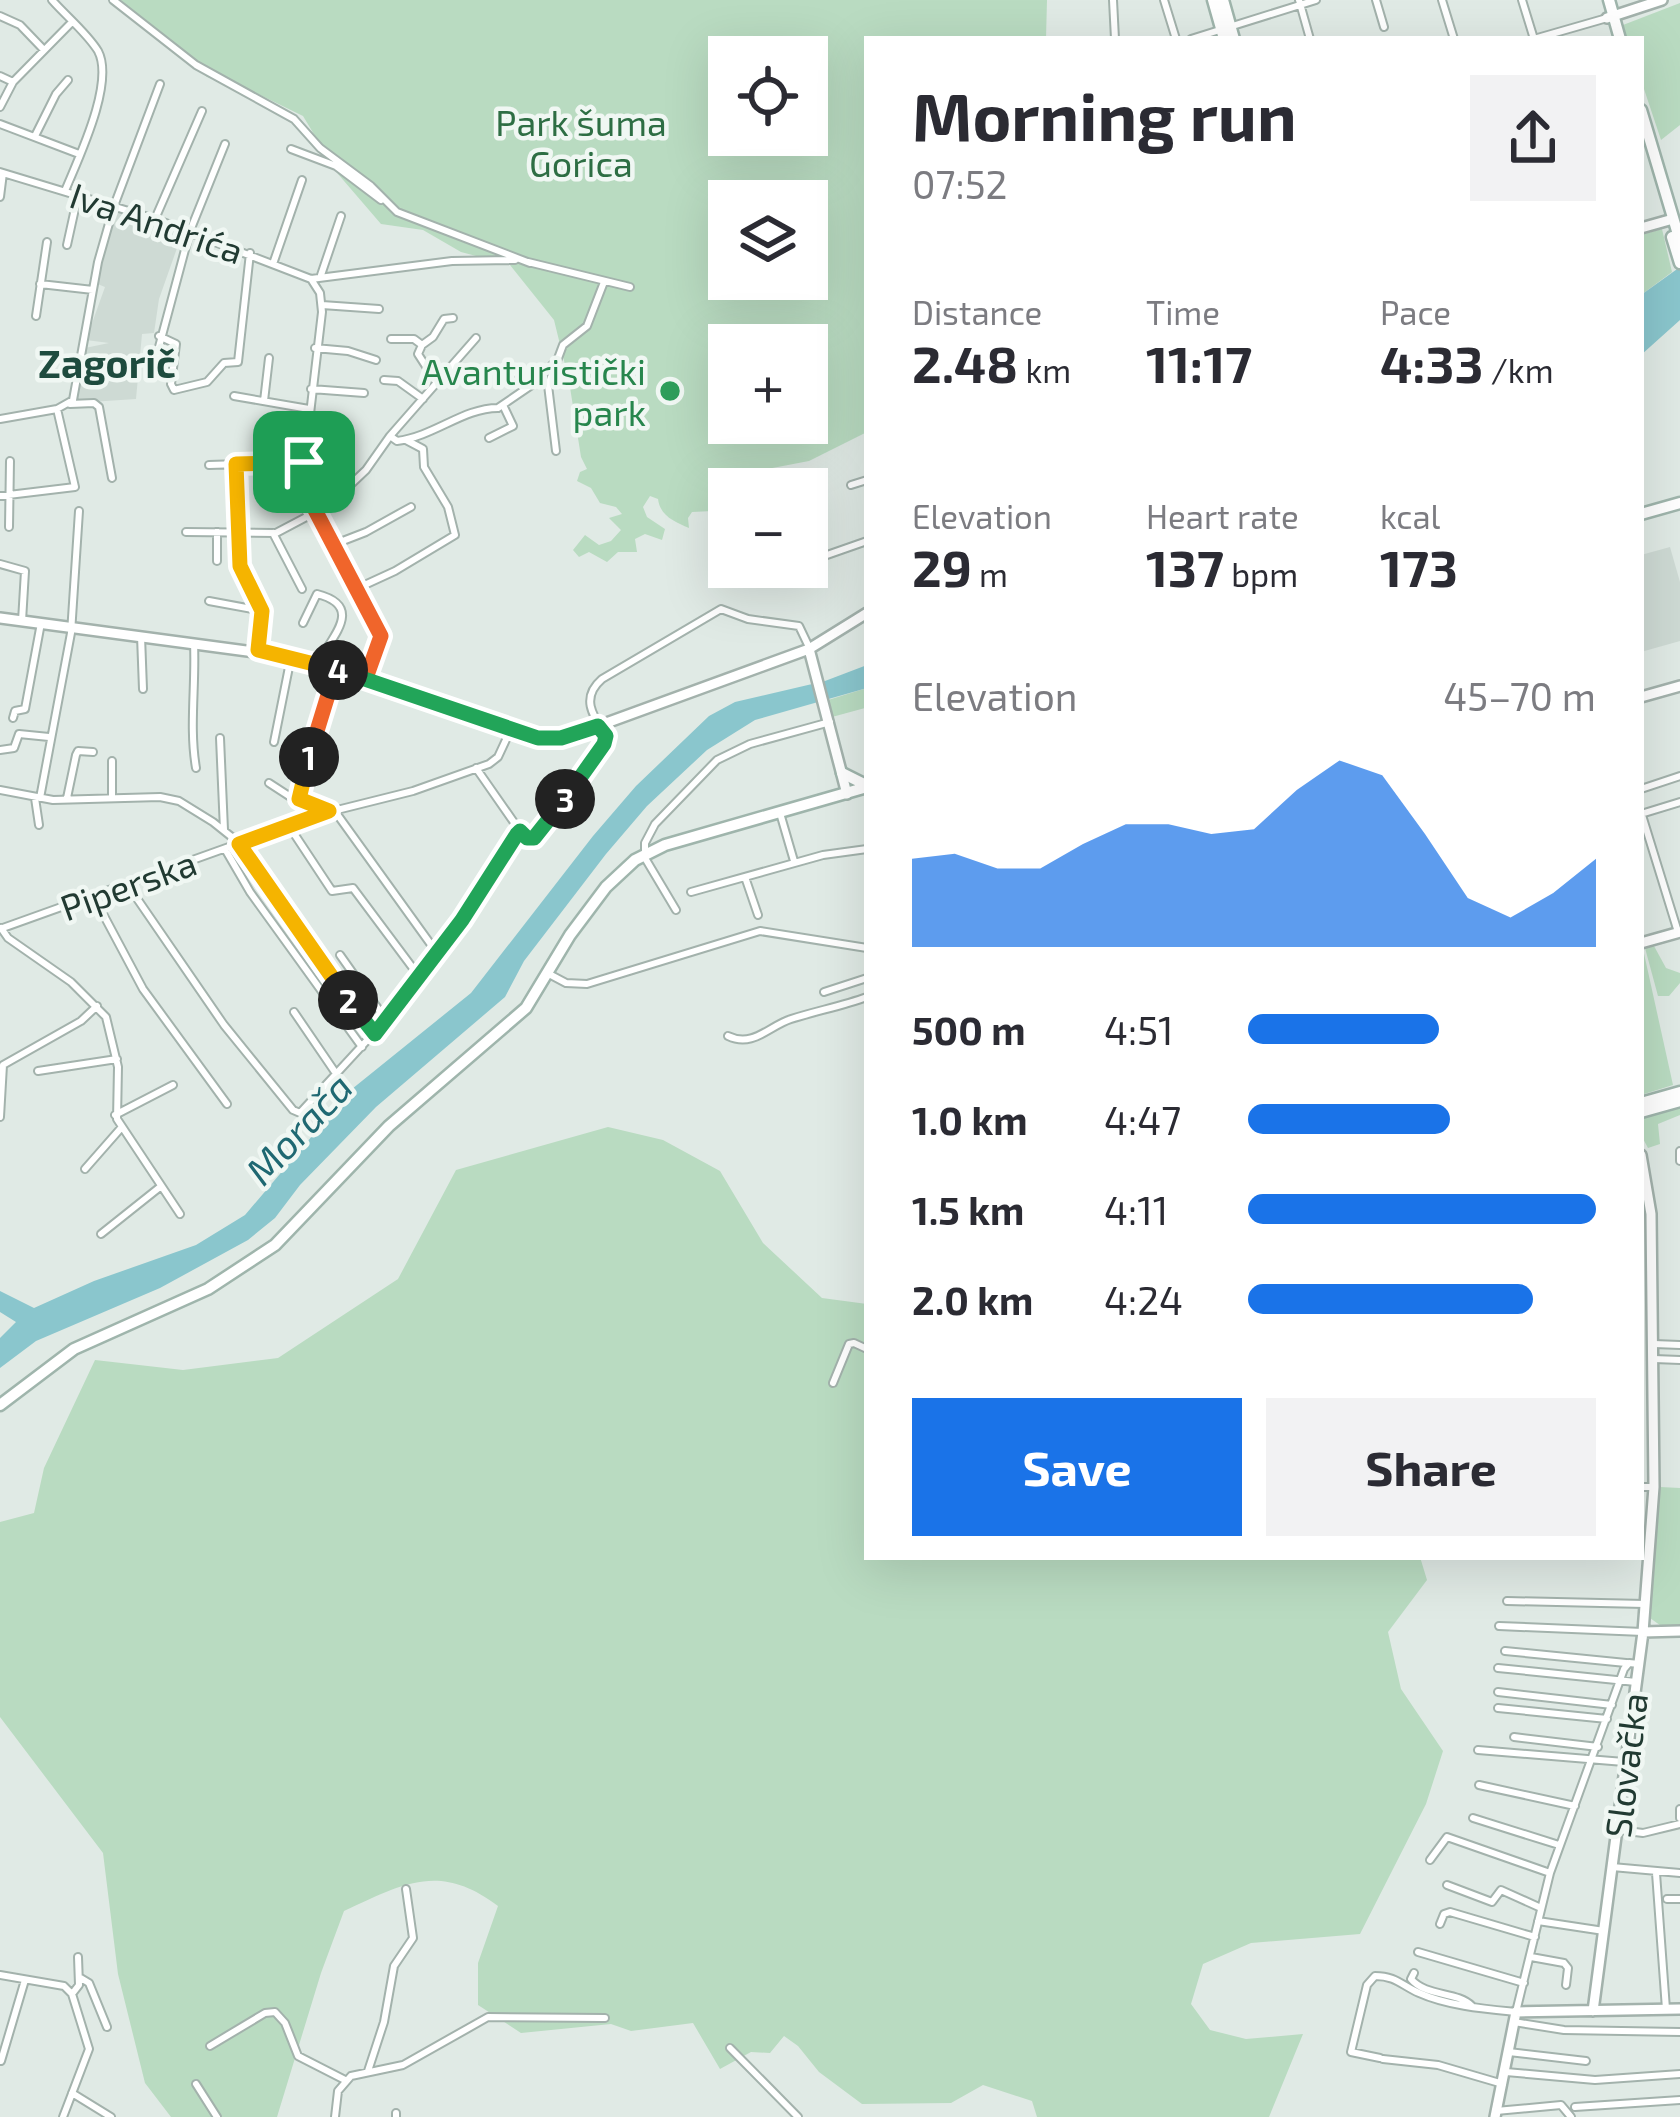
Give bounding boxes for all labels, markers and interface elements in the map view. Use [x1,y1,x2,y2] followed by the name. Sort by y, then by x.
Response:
[708,36,828,588] map controls
[708,36,828,156] button: locate
[912,75,1297,154] text: Morning run
[1470,75,1596,201] button: share
[495,100,667,184] park label: Park šuma Gorica
[912,160,1008,207] text: 07:52
[65,172,249,272] street label: Iva Andrića
[708,180,828,300] button: layers
[912,292,1042,332] text: Distance
[1146,292,1220,332] text: Time
[1380,292,1451,332] text: Pace
[708,324,828,444] button: +
[912,332,1018,393] text: 2.48
[1146,332,1252,393] text: 11:17
[1380,332,1483,393] text: 4:33
[38,339,176,386] district label: Zagorič
[421,349,646,433] place label: Avanturistički park
[1018,350,1071,390] text: km
[1483,350,1554,390] text: /km
[657,378,683,404] marker: Avanturistički park
[253,411,355,513] pin
[271,429,337,495] icon: arrive
[708,468,828,588] button: −
[912,496,1052,536] text: Elevation
[1146,496,1299,536] text: Heart rate
[1380,496,1440,536] text: kcal
[912,536,972,597] text: 29
[1146,536,1224,597] text: 137
[1380,536,1458,597] text: 173
[972,554,1008,594] text: m
[1224,554,1298,594] text: bpm
[308,640,368,700] pin: 4
[327,650,349,690] text: 4
[912,672,1077,719] text: Elevation
[1443,672,1596,719] text: 45–70 m
[279,727,339,787] pin: 1
[302,737,316,777] text: 1
[535,769,595,829] pin: 3
[556,779,574,819] text: 3
[54,840,202,928] street label: Piperska
[318,970,378,1030] pin: 2
[338,980,358,1020] text: 2
[912,1006,1026,1053] text: 500 m
[1104,1006,1174,1053] text: 4:51
[235,1063,361,1193] water label: Morača
[912,1096,1028,1143] text: 1.0 km
[1104,1096,1181,1143] text: 4:47
[912,1186,1024,1233] text: 1.5 km
[1104,1186,1168,1233] text: 4:11
[912,1276,1033,1323] text: 2.0 km
[1104,1276,1183,1323] text: 4:24
[912,1398,1242,1536] button: Save
[1266,1398,1596,1536] button: Share
[1595,1690,1655,1840] street label: Slovačka

